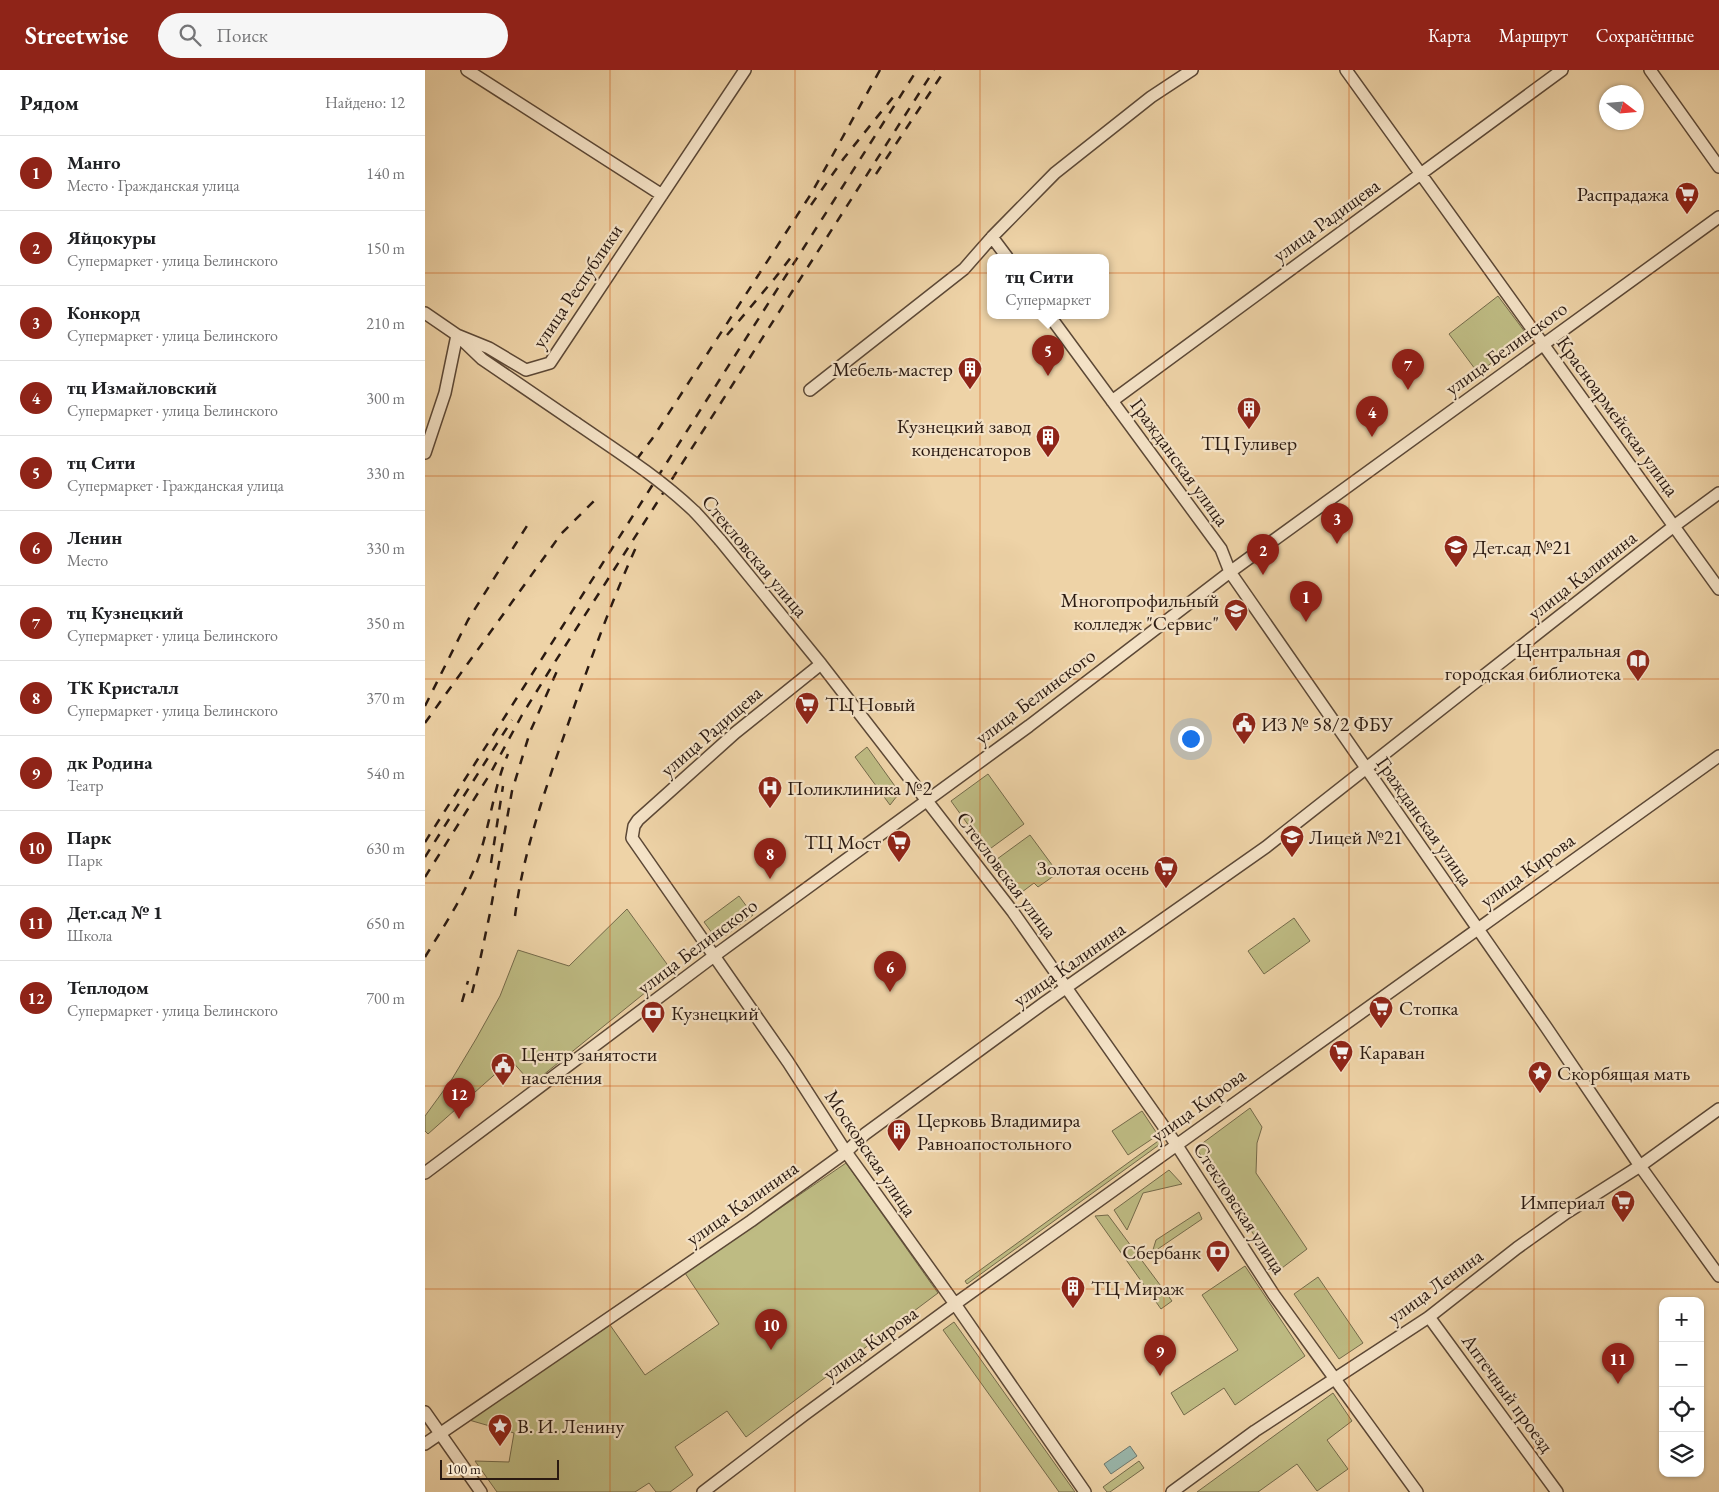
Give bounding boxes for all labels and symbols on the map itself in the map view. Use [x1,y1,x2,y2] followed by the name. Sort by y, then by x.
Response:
[1599,85,1644,130] north arrow
[1267,172,1385,268] street label: улица Радищева
[1577,181,1669,207] place label: Распрадажа
[1674,181,1700,215] supermarket icon: Распрадажа
[526,219,628,353] street label: улица Республики
[1440,295,1572,401] street label: улица Белинского
[1551,330,1685,502] street label: Красноармейская улица
[1032,335,1064,376] pin: 5
[1392,349,1424,390] pin: 7
[832,356,953,382] place label: Мебель-мастер
[957,356,983,390] building icon: Мебель-мастер
[1125,393,1235,531] street label: Гражданская улица
[1236,396,1262,430] building icon: ТЦ Гуливер
[1356,396,1388,437] pin: 4
[897,413,1031,462] place label: Кузнецкий завод конденсаторов
[1035,424,1061,458] building icon: Кузнецкий завод конденсаторов
[1201,430,1297,456] place label: ТЦ Гуливер
[696,489,814,623] street label: Стекловская улица
[1321,503,1353,544] pin: 3
[1522,524,1642,626] street label: улица Калинина
[1247,534,1279,575] pin: 2
[1443,534,1469,568] school or university icon: Дет.сад №21
[1473,534,1572,560] place label: Дет.сад №21
[1290,581,1322,622] pin: 1
[1060,587,1219,636] place label: Многопрофильный колледж "Сервис"
[1223,598,1249,632] school or university icon: Многопрофильный колледж "Сервис"
[1445,637,1621,686] place label: Центральная городская библиотека
[969,642,1101,750] street label: улица Белинского
[1625,648,1651,682] library icon: Центральная городская библиотека
[655,680,767,782] street label: улица Радищева
[794,691,820,725] supermarket icon: ТЦ Новый
[825,691,916,717] place label: ТЦ Новый
[1231,711,1257,745] public building icon: ИЗ № 58/2 ФБУ
[1261,711,1393,737] place label: ИЗ № 58/2 ФБУ
[1178,726,1204,752] your location
[1371,751,1479,891] street label: Гражданская улица
[757,775,783,809] hospital icon: Поликлиника №2
[787,775,932,801] place label: Поликлиника №2
[951,806,1063,944] street label: Стекловская улица
[1279,824,1305,858] school or university icon: Лицей №21
[1309,824,1403,850] place label: Лицей №21
[1474,827,1580,913] street label: улица Кирова
[804,829,881,855] place label: ТЦ Мост
[886,829,912,863] supermarket icon: ТЦ Мост
[754,838,786,879] pin: 8
[1037,855,1149,881] place label: Золотая осень
[1153,855,1179,889] supermarket icon: Золотая осень
[631,892,763,1000] street label: улица Белинского
[1008,916,1130,1012] street label: улица Калинина
[874,951,906,992] pin: 6
[1368,995,1394,1029] supermarket icon: Стопка
[1399,995,1459,1021] place label: Стопка
[640,1000,666,1034] bank icon: Кузнецкий
[671,1000,759,1026] place label: Кузнецкий
[1328,1039,1354,1073] supermarket icon: Караван
[1359,1039,1425,1065] place label: Караван
[521,1041,658,1090] place label: Центр занятости населения
[490,1052,516,1086] public building icon: Центр занятости населения
[1527,1060,1553,1094] place icon: Скорбящая мать
[1557,1060,1690,1086] place label: Скорбящая мать
[1145,1062,1251,1148] street label: улица Кирова
[443,1078,475,1119] pin: 12
[819,1085,923,1221] street label: Московская улица
[917,1107,1080,1156] place label: Церковь Владимира Равноапостольного
[886,1118,912,1152] building icon: Церковь Владимира Равноапостольного
[1188,1137,1292,1279] street label: Стекловская улица
[681,1155,803,1251] street label: улица Калинина
[1520,1189,1605,1215] place label: Империал
[1610,1189,1636,1223] supermarket icon: Империал
[1122,1239,1201,1265] place label: Сбербанк
[1205,1239,1231,1273] bank icon: Сбербанк
[1382,1243,1488,1329] street label: улица Ленина
[1060,1275,1086,1309] building icon: ТЦ Мираж
[1091,1275,1184,1301] place label: ТЦ Мираж
[817,1300,923,1386] street label: улица Кирова
[755,1309,787,1350] pin: 10
[1456,1328,1560,1458] street label: Аптечный проезд
[1144,1335,1176,1376] pin: 9
[1602,1343,1634,1384] pin: 11
[487,1413,513,1447] place icon: В. И. Ленину
[517,1413,624,1439] place label: В. И. Ленину
[440,1457,559,1480] scale bar

